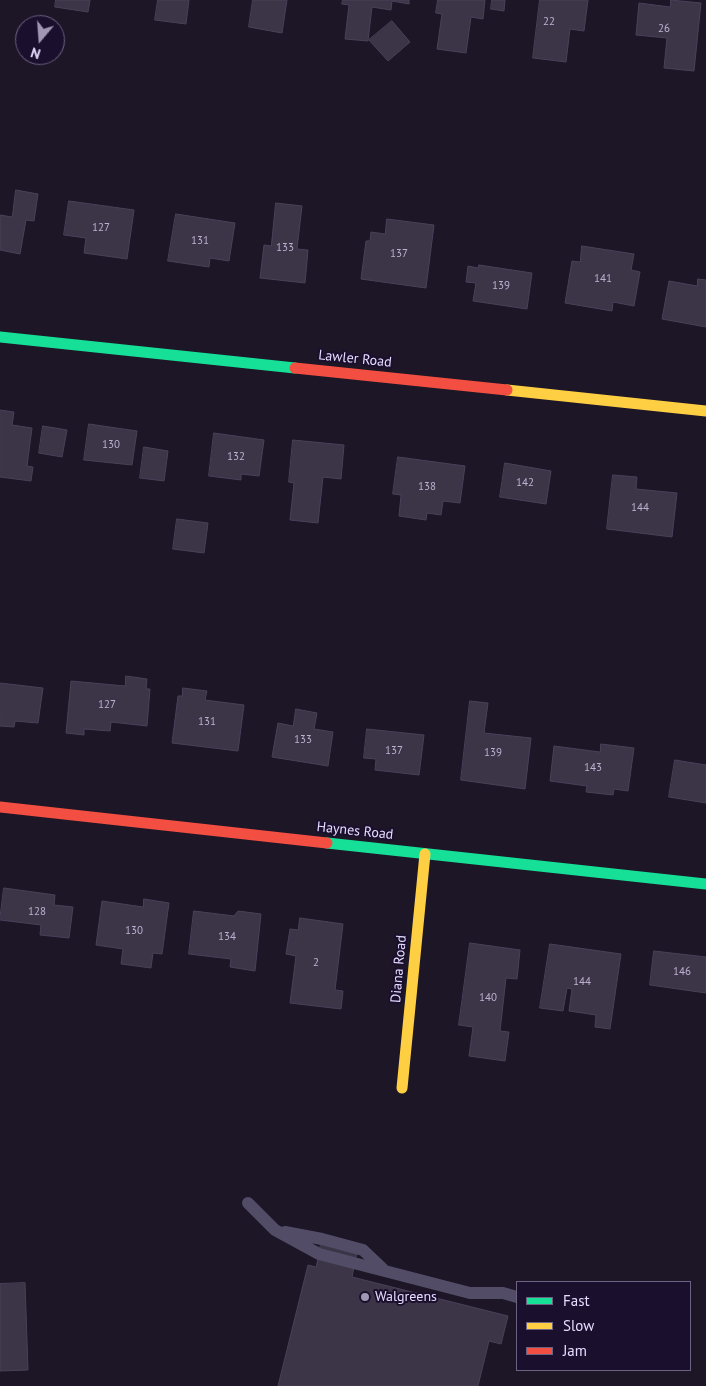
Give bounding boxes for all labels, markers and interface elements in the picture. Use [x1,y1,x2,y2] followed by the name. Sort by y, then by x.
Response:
[15,15,65,65] north arrow
[543,15,555,29] house number: 22
[658,22,670,36] house number: 26
[29,43,43,63] text: N
[92,221,110,235] house number: 127
[191,234,209,248] house number: 131
[276,241,294,255] house number: 133
[390,247,408,261] house number: 137
[594,272,612,286] house number: 141
[492,279,510,293] house number: 139
[318,347,392,371] street label: Lawler Road
[102,438,120,452] house number: 130
[227,450,245,464] house number: 132
[516,476,534,490] house number: 142
[418,480,436,494] house number: 138
[631,501,649,515] house number: 144
[98,698,116,712] house number: 127
[198,715,216,729] house number: 131
[294,733,312,747] house number: 133
[385,744,403,758] house number: 137
[484,746,502,760] house number: 139
[584,761,602,775] house number: 143
[316,819,394,843] street label: Haynes Road
[28,905,46,919] house number: 128
[125,924,143,938] house number: 130
[218,930,236,944] house number: 134
[388,934,410,1004] street label: Diana Road
[313,956,319,970] house number: 2
[673,965,691,979] house number: 146
[573,975,591,989] house number: 144
[479,991,497,1005] house number: 140
[516,1281,691,1371] legend
[375,1289,437,1305] place label: Walgreens
[359,1291,371,1303] marker: Walgreens
[563,1291,590,1310] text: Fast
[563,1316,594,1335] text: Slow
[563,1341,587,1360] text: Jam

